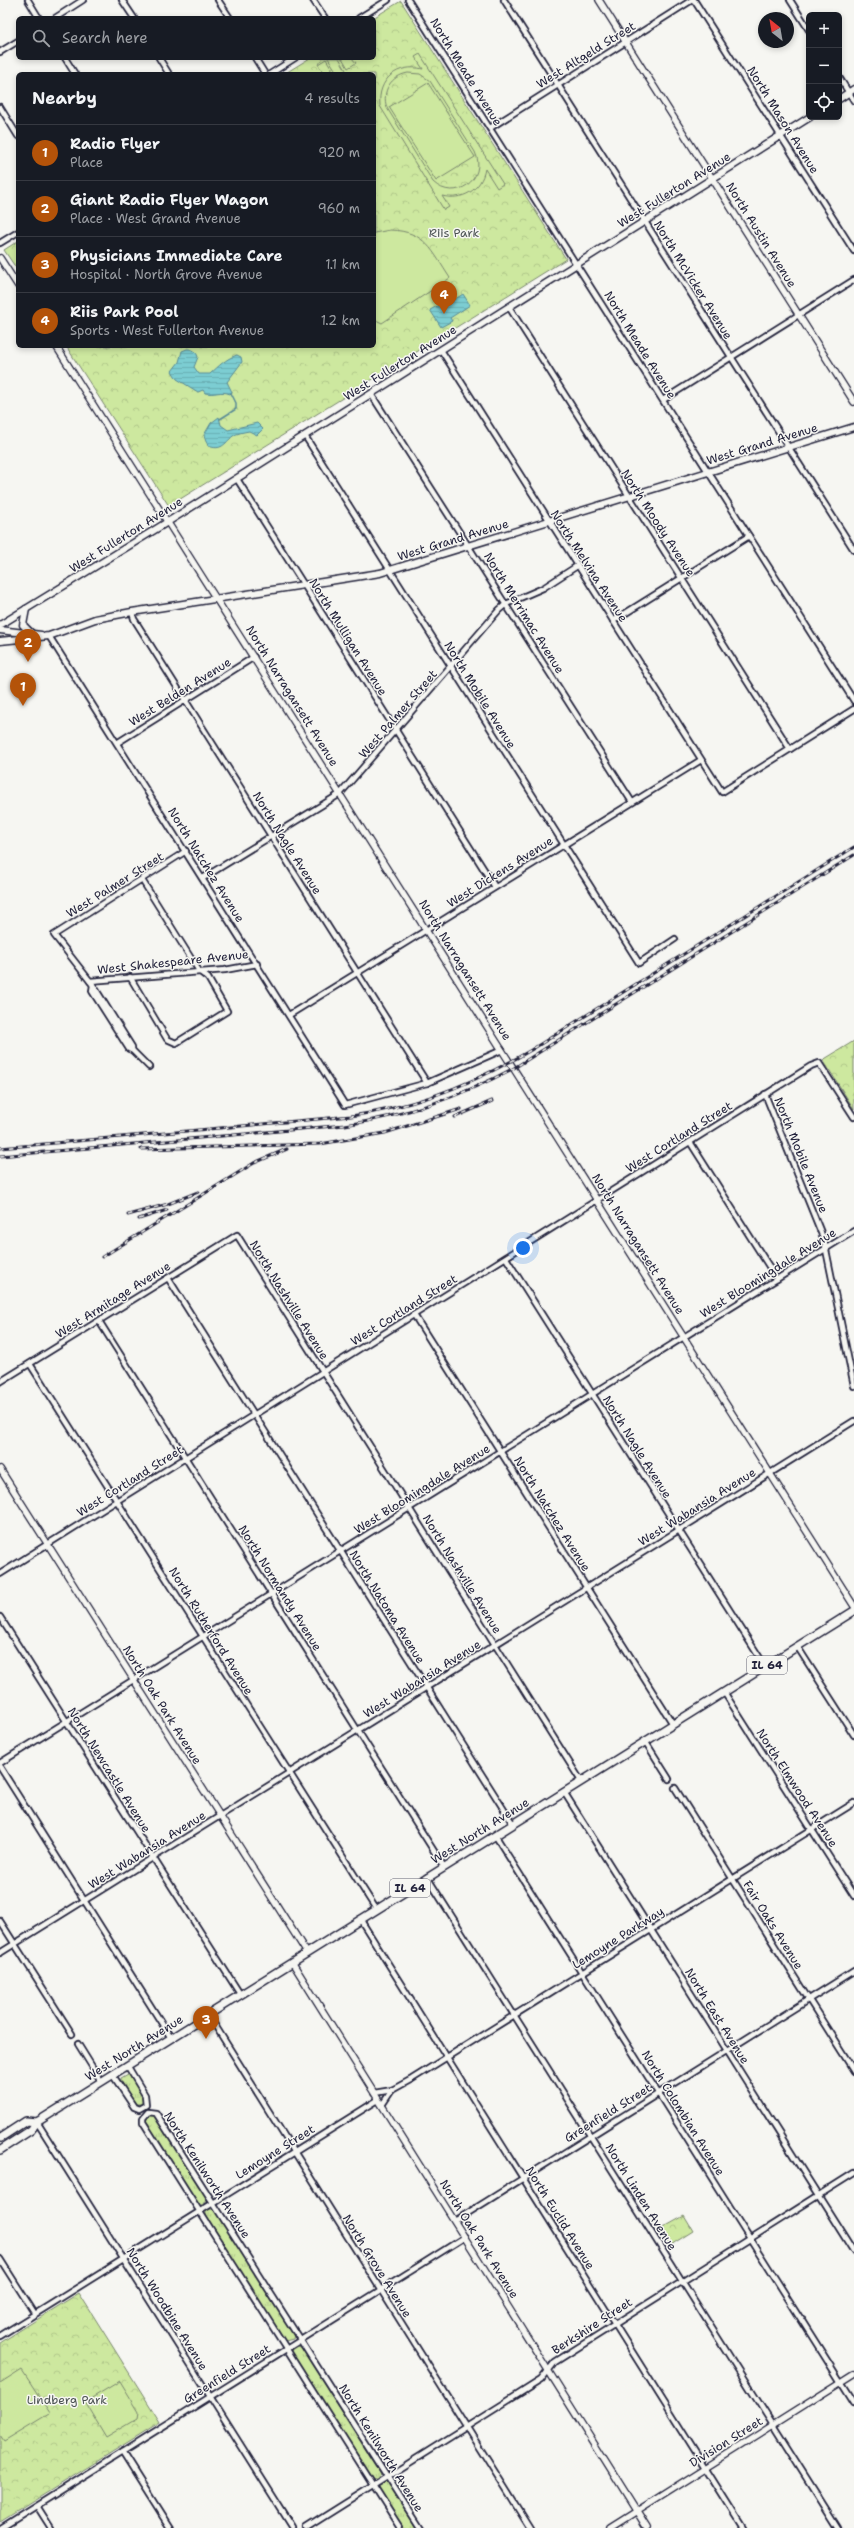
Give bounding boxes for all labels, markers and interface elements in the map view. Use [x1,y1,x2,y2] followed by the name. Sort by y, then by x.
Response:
[758,12,794,48] north arrow
[806,12,842,120] map controls
[806,12,842,48] button: +
[426,15,506,129] street label: North Meade Avenue
[16,16,376,60] search box
[533,18,639,92] street label: West Altgeld Street
[30,27,52,49] icon: search
[62,28,148,48] text: Search here
[806,48,842,84] button: −
[743,63,823,177] street label: North Mason Avenue
[806,84,842,120] button: locate
[32,87,97,109] text: Nearby
[304,90,360,107] text: 4 results
[70,134,160,154] text: Radio Flyer
[42,144,48,161] text: 1
[318,144,360,161] text: 920 m
[614,148,734,231] street label: West Fullerton Avenue
[70,154,103,171] text: Place
[722,179,800,291] street label: North Austin Avenue
[70,190,268,210] text: Giant Radio Flyer Wagon
[40,200,50,217] text: 2
[318,200,360,217] text: 960 m
[70,210,241,227] text: Place · West Grand Avenue
[650,218,736,343] street label: North McVicker Avenue
[429,225,479,241] park label: Riis Park
[70,246,282,266] text: Physicians Immediate Care
[40,256,50,273] text: 3
[325,256,360,273] text: 1.1 km
[70,266,263,283] text: Hospital · North Grove Avenue
[431,281,457,314] pin: 4
[600,288,680,402] street label: North Meade Avenue
[70,302,178,322] text: Riis Park Pool
[40,312,50,329] text: 4
[321,312,360,329] text: 1.2 km
[340,321,460,404] street label: West Fullerton Avenue
[70,322,264,339] text: Sports · West Fullerton Avenue
[704,419,820,469] street label: West Grand Avenue
[617,466,699,580] street label: North Moody Avenue
[66,493,186,576] street label: West Fullerton Avenue
[547,507,631,625] street label: North Melvina Avenue
[395,515,511,565] street label: West Grand Avenue
[480,549,568,677] street label: North Merrimac Avenue
[305,575,391,699] street label: North Mulligan Avenue
[242,623,342,770] street label: North Narragansett Avenue
[15,629,41,662] pin: 2
[440,638,520,752] street label: North Mobile Avenue
[126,654,234,730] street label: West Belden Avenue
[355,666,441,762] street label: West Palmer Street
[10,673,36,706] pin: 1
[249,789,325,898] street label: North Nagle Avenue
[164,805,248,926] street label: North Natchez Avenue
[444,833,556,911] street label: West Dickens Avenue
[63,849,167,921] street label: West Palmer Street
[415,897,515,1044] street label: North Narragansett Avenue
[97,946,250,978] street label: West Shakespeare Avenue
[770,1095,832,1216] street label: North Mobile Avenue
[623,1098,735,1176] street label: West Cortland Street
[588,1171,688,1318] street label: North Narragansett Avenue
[697,1224,839,1322] street label: West Bloomingdale Avenue
[246,1237,332,1363] street label: North Nashville Avenue
[513,1238,533,1258] your location
[52,1258,174,1342] street label: West Armitage Avenue
[348,1271,460,1349] street label: West Cortland Street
[599,1393,675,1502] street label: North Nagle Avenue
[351,1440,493,1538] street label: West Bloomingdale Avenue
[74,1442,186,1520] street label: West Cortland Street
[510,1454,594,1575] street label: North Natchez Avenue
[635,1464,759,1550] street label: West Wabansia Avenue
[419,1511,505,1637] street label: North Nashville Avenue
[235,1522,325,1654] street label: North Normandy Avenue
[346,1547,429,1667] street label: North Natoma Avenue
[165,1564,257,1698] street label: North Rutherford Avenue
[360,1636,484,1722] street label: West Wabansia Avenue
[119,1643,205,1768] street label: North Oak Park Avenue
[747,1656,787,1674] road number: IL 64
[64,1704,154,1836] street label: North Newcastle Avenue
[753,1726,841,1850] street label: North Elmwood Avenue
[428,1794,532,1868] street label: West North Avenue
[85,1807,209,1893] street label: West Wabansia Avenue
[739,1878,807,1972] street label: Fair Oaks Avenue
[390,1879,430,1897] road number: IL 64
[569,1903,667,1973] street label: Lemoyne Parkway
[681,1965,753,2067] street label: North East Avenue
[193,2006,219,2039] pin: 3
[82,2011,186,2085] street label: West North Avenue
[638,2047,728,2179] street label: North Colombian Avenue
[561,2080,655,2146] street label: Greenfield Street
[160,2109,254,2241] street label: North Kenilworth Avenue
[232,2121,318,2183] street label: Lemoyne Street
[602,2141,680,2253] street label: North Linden Avenue
[522,2163,598,2273] street label: North Euclid Avenue
[436,2177,522,2302] street label: North Oak Park Avenue
[339,2211,415,2321] street label: North Grove Avenue
[123,2245,212,2374] street label: North Woodbine Avenue
[549,2294,635,2358] street label: Berkshire Street
[180,2341,274,2407] street label: Greenfield Street
[335,2381,427,2515] street label: North Kenilworth Avenue
[27,2392,107,2408] park label: Lindberg Park
[686,2413,766,2471] street label: Division Street

